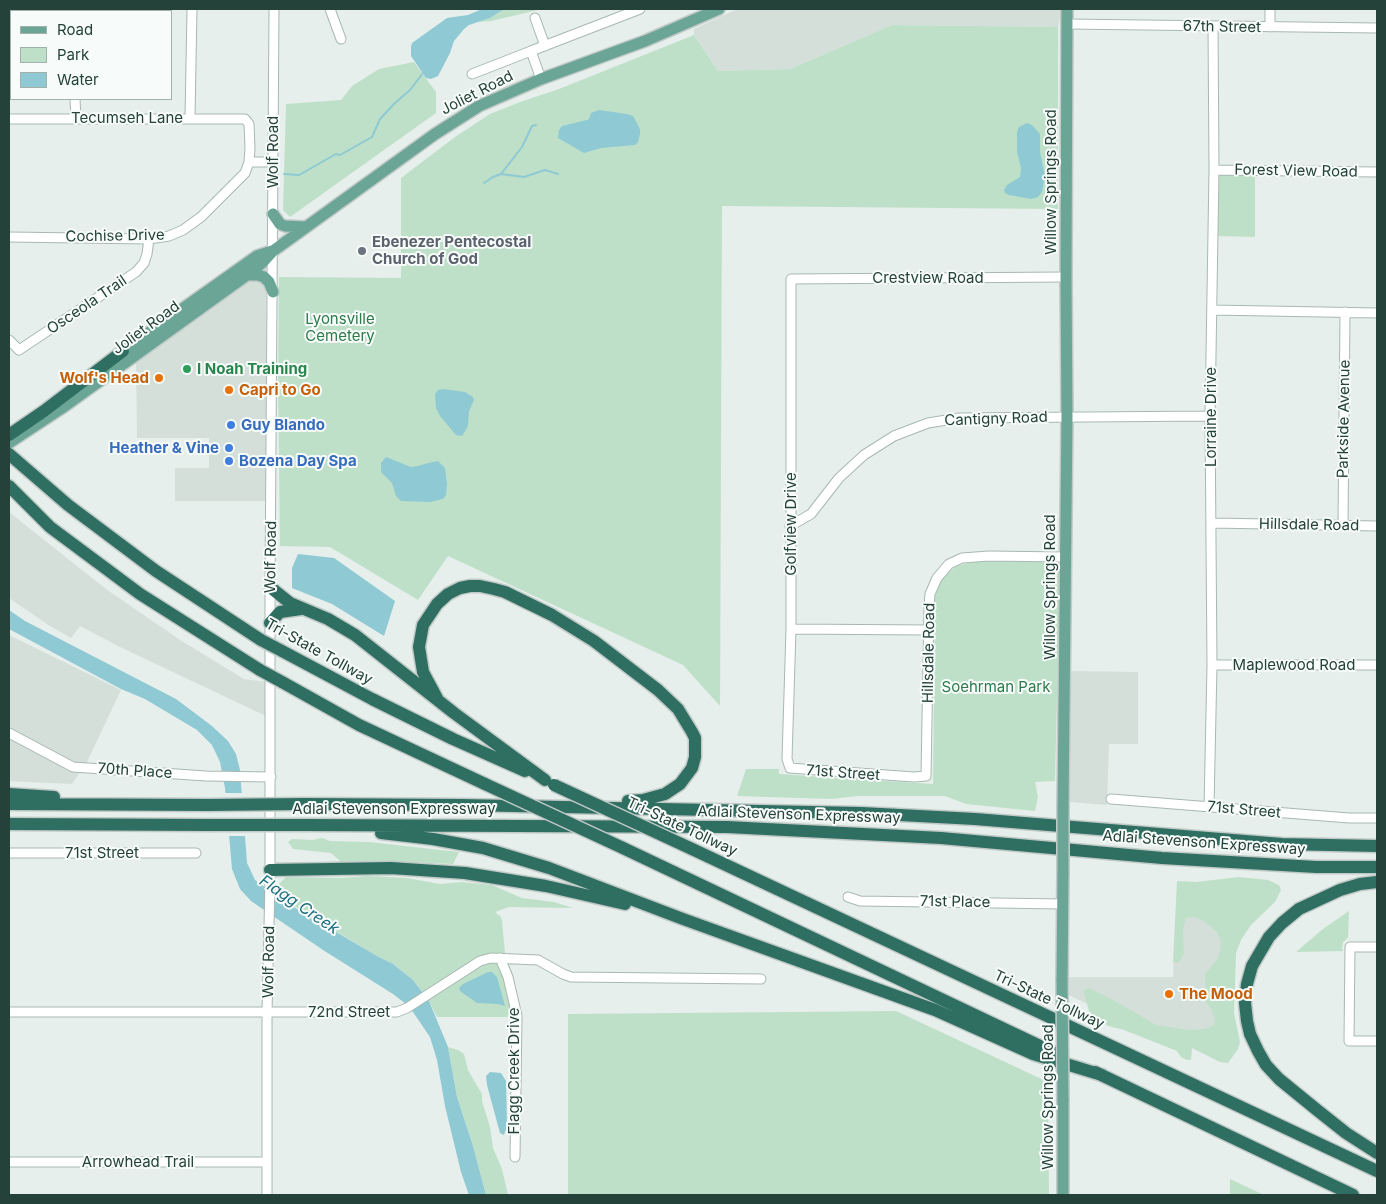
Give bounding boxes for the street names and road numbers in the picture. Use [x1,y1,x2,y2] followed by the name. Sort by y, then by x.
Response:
[1183,17,1261,37] street label: 67th Street
[438,67,516,119] street label: Joliet Road
[71,109,183,127] street label: Tecumseh Lane
[1042,109,1060,255] street label: Willow Springs Road
[264,116,282,188] street label: Wolf Road
[1234,161,1358,181] street label: Forest View Road
[65,226,165,246] street label: Cochise Drive
[872,269,984,287] street label: Crestview Road
[44,272,130,338] street label: Osceola Trail
[109,298,183,358] street label: Joliet Road
[1334,360,1354,478] street label: Parkside Avenue
[1202,367,1220,467] street label: Lorraine Drive
[944,408,1048,430] street label: Cantigny Road
[782,472,800,576] street label: Golfview Drive
[1041,514,1059,660] street label: Willow Springs Road
[1259,515,1359,535] street label: Hillsdale Road
[261,521,281,593] street label: Wolf Road
[919,603,939,703] street label: Hillsdale Road
[262,615,376,689] street label: Tri-State Tollway
[1233,656,1355,674] street label: Maplewood Road
[97,759,173,783] street label: 70th Place
[805,761,881,785] street label: 71st Street
[624,794,740,860] street label: Tri-State Tollway
[1206,798,1282,822] street label: 71st Street
[292,800,496,818] street label: Adlai Stevenson Expressway
[697,802,901,828] street label: Adlai Stevenson Expressway
[1102,827,1306,859] street label: Adlai Stevenson Expressway
[65,844,139,862] street label: 71st Street
[920,892,990,912] street label: 71st Place
[259,926,279,998] street label: Wolf Road
[991,967,1107,1033] street label: Tri-State Tollway
[308,1003,390,1021] street label: 72nd Street
[505,1007,523,1135] street label: Flagg Creek Drive
[1039,1024,1057,1170] street label: Willow Springs Road
[82,1153,194,1171] street label: Arrowhead Trail

